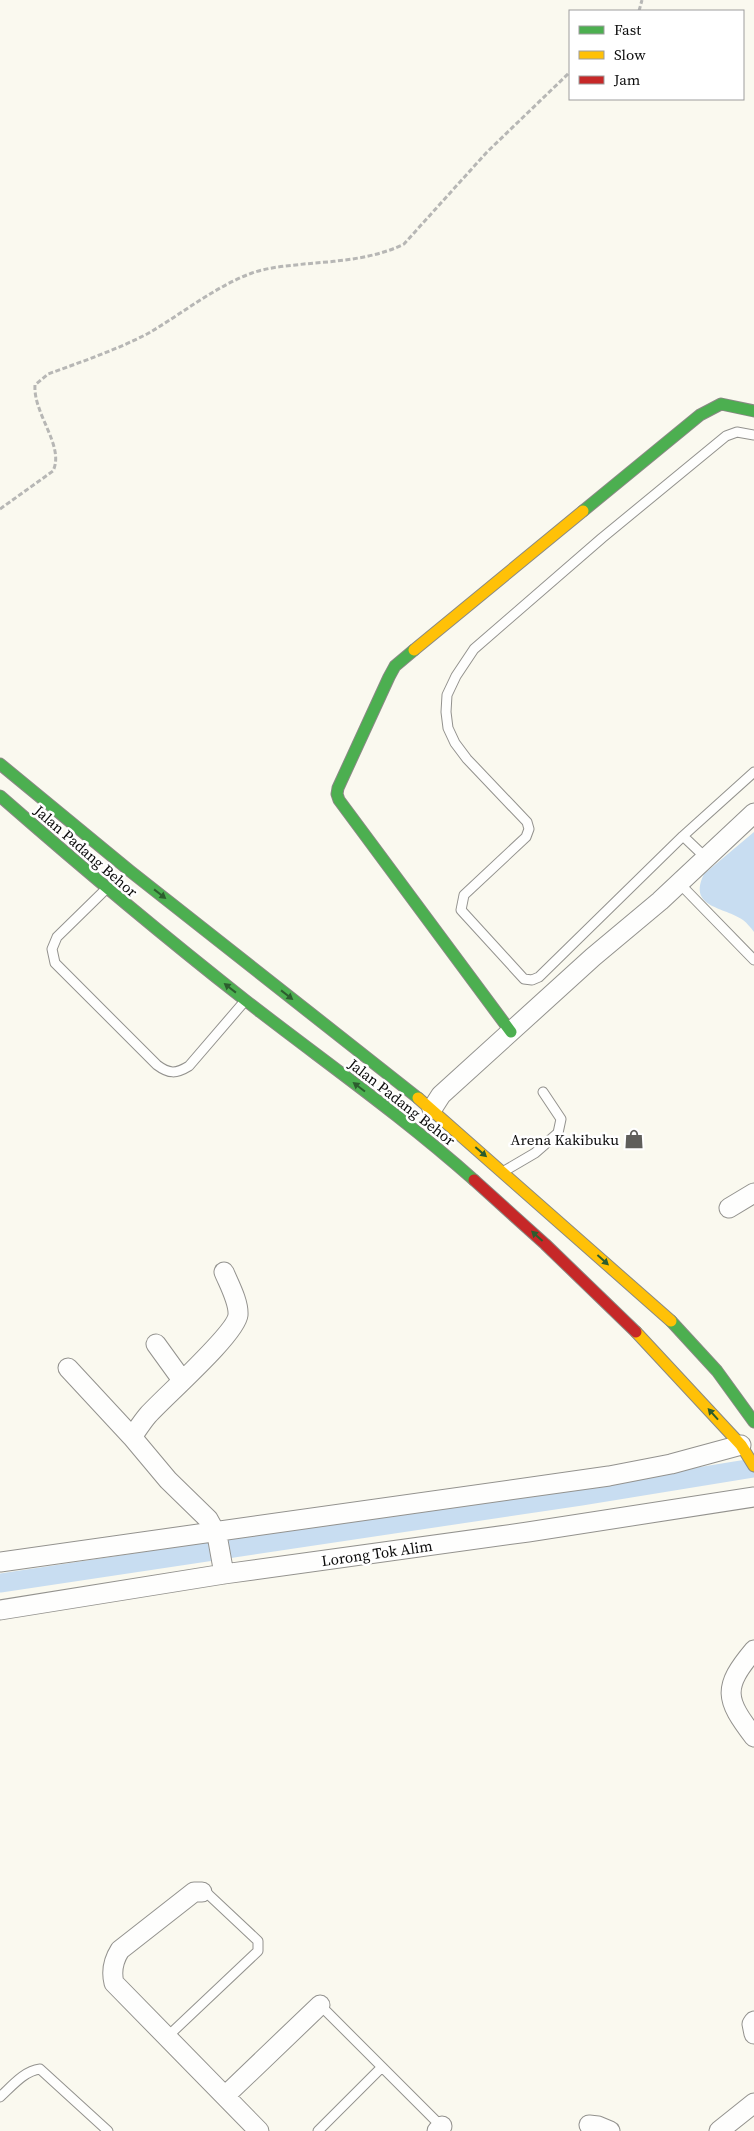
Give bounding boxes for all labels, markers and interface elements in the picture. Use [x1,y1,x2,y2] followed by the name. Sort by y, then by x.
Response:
[569,10,744,100] legend
[614,19,641,40] text: Fast
[614,44,646,65] text: Slow
[613,69,641,90] text: Jam
[29,800,143,902] street label: Jalan Padang Behor
[153,889,166,900] one-way arrow
[224,983,237,994] one-way arrow
[280,989,293,1000] one-way arrow
[343,1053,460,1151] street label: Jalan Padang Behor
[353,1081,366,1092] one-way arrow
[623,1128,645,1150] shop icon: Arena Kakibuku
[511,1129,619,1150] place label: Arena Kakibuku
[475,1146,487,1158] one-way arrow
[531,1231,544,1242] one-way arrow
[596,1255,609,1266] one-way arrow
[707,1409,719,1421] one-way arrow
[320,1535,434,1571] street label: Lorong Tok Alim

